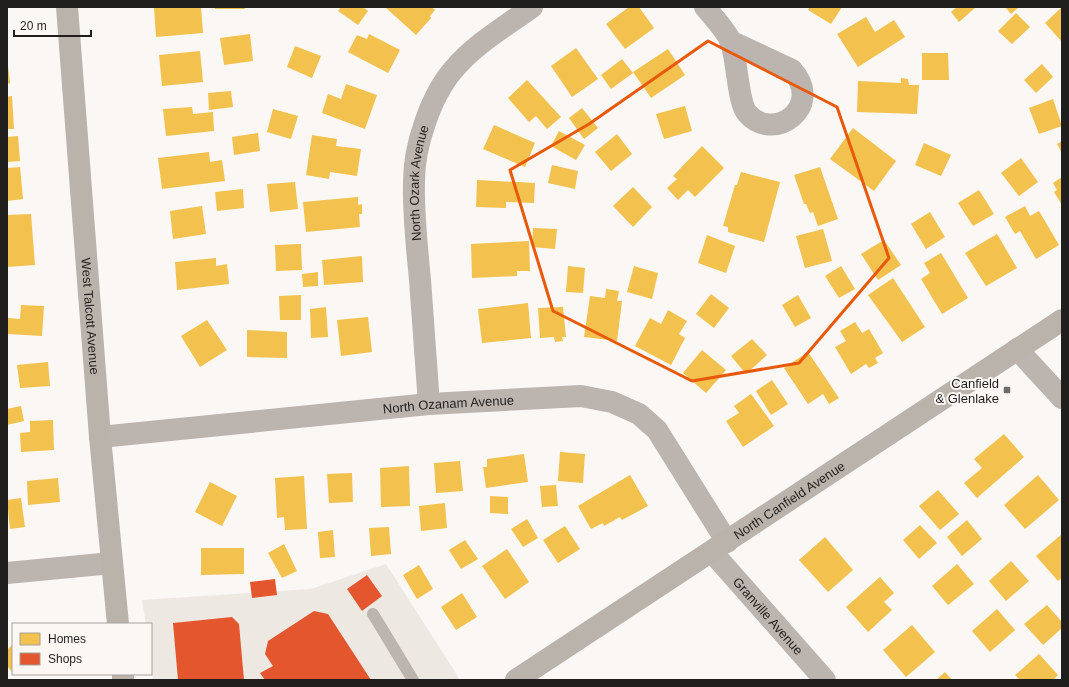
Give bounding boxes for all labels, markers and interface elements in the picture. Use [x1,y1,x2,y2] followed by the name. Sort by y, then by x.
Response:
[14,12,91,38] scale bar
[20,19,47,33] text: 20 m
[406,123,431,242] street label: North Ozark Avenue
[79,257,103,375] street label: West Talcott Avenue
[935,376,999,406] place label: Canfield & Glenlake
[1002,385,1012,395] marker: Canfield & Glenlake
[382,392,514,416] street label: North Ozanam Avenue
[731,458,847,542] street label: North Canfield Avenue
[730,574,806,657] street label: Granville Avenue
[12,623,152,675] legend
[48,632,86,646] text: Homes
[48,652,82,666] text: Shops

